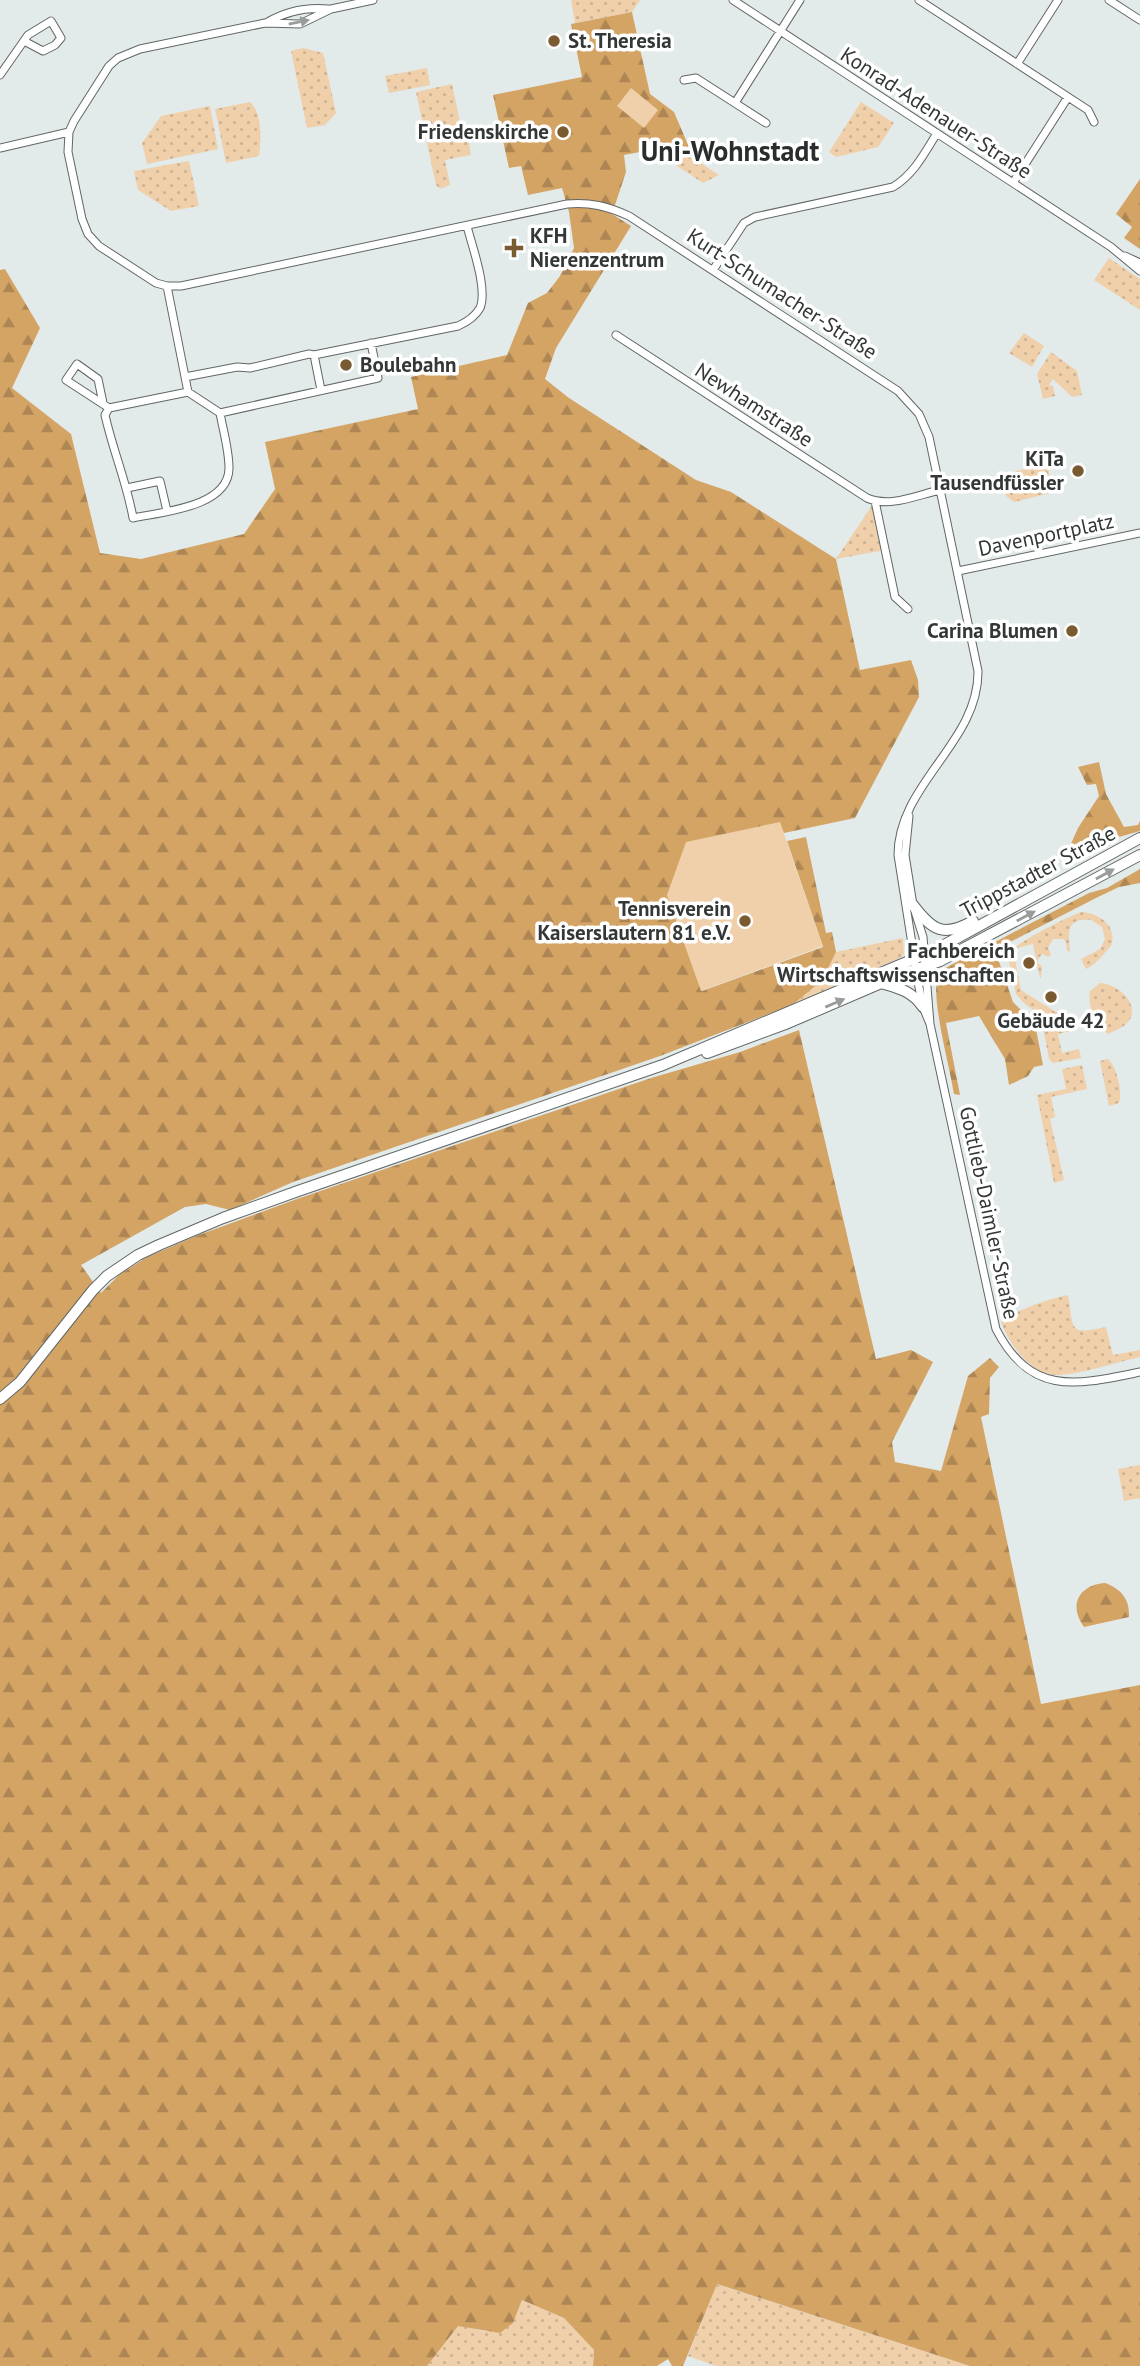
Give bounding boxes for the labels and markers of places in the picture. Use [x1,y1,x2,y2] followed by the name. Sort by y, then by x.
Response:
[568,27,672,54] place label: St. Theresia
[546,33,562,49] marker: St. Theresia
[418,118,549,145] place label: Friedenskirche
[555,124,571,140] marker: Friedenskirche
[530,222,664,273] place label: KFH Nierenzentrum
[504,238,524,258] marker: KFH Nierenzentrum
[360,351,456,378] place label: Boulebahn
[338,357,354,373] marker: Boulebahn
[930,445,1065,496] place label: KiTa Tausendfüssler
[1070,463,1086,479] marker: KiTa Tausendfüssler
[927,617,1058,644] place label: Carina Blumen
[1064,623,1080,639] marker: Carina Blumen
[538,895,731,946] place label: Tennisverein Kaiserslautern 81 e.V.
[737,913,753,929] marker: Tennisverein Kaiserslautern 81 e.V.
[777,937,1015,988] place label: Fachbereich Wirtschaftswissenschaften
[1021,955,1037,971] marker: Fachbereich Wirtschaftswissenschaften
[1043,989,1059,1005] marker: Gebäude 42
[997,1007,1105,1034] place label: Gebäude 42

